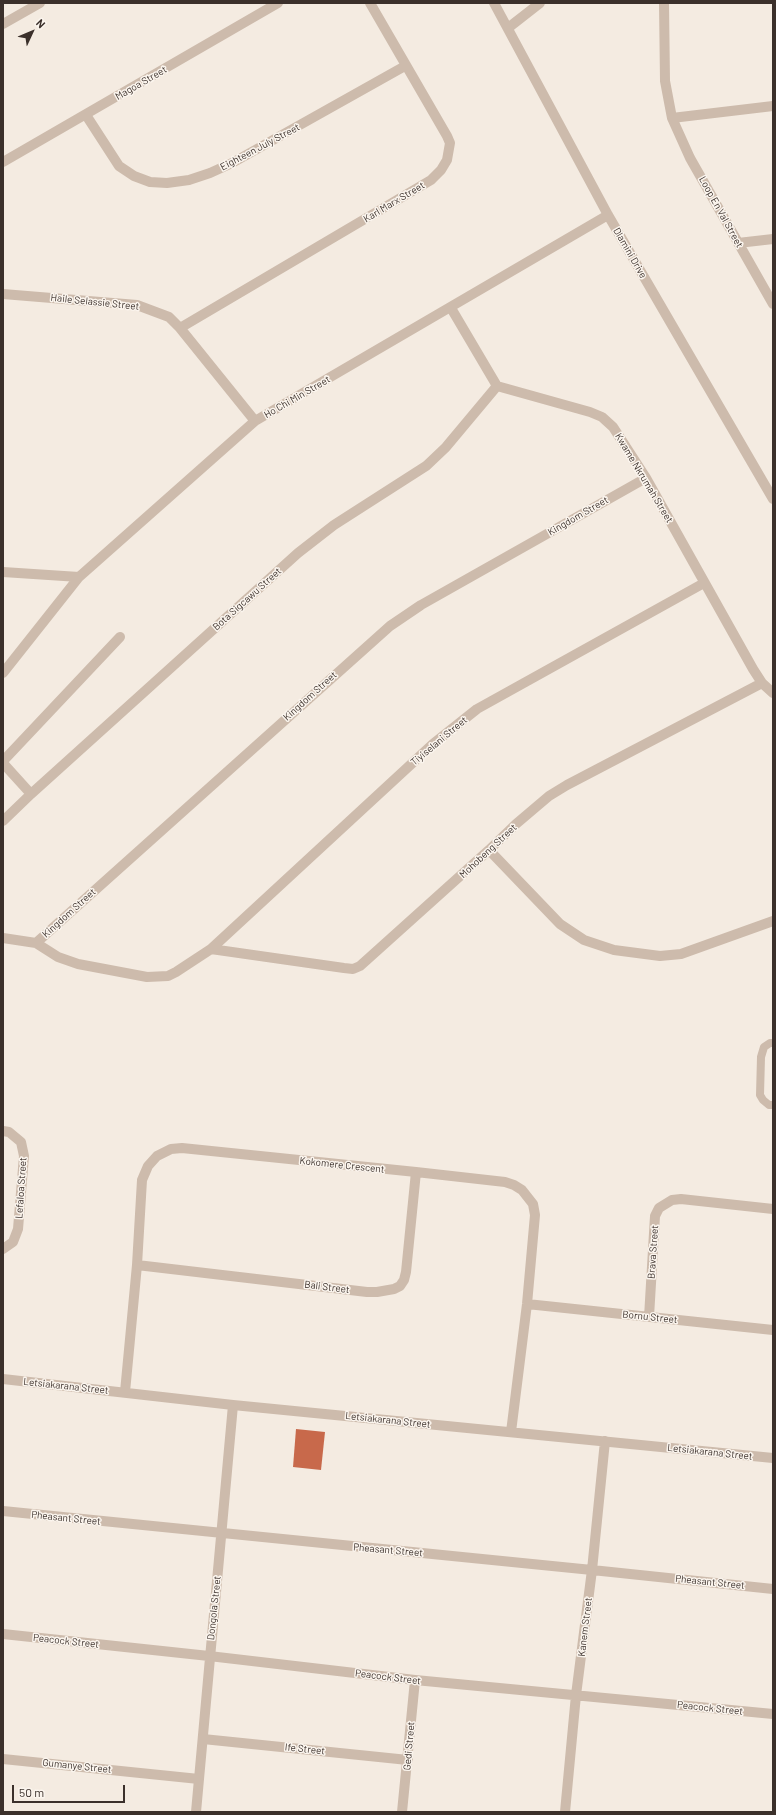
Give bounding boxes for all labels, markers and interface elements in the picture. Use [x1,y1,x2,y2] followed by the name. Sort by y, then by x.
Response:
[12,12,52,52] north arrow
[34,16,48,30] text: N
[113,63,169,103] street label: Magoa Street
[218,121,302,173] street label: Eighteen July Street
[696,174,746,250] street label: Loop En Val Street
[361,179,427,225] street label: Karl Marx Street
[611,225,649,281] street label: Dlamini Drive
[50,291,140,313] street label: Haile Selassie Street
[262,373,332,421] street label: Ho Chi Min Street
[612,431,676,525] street label: Kwame Nkrumah Street
[546,494,610,538] street label: Kingdom Street
[210,565,284,633] street label: Bota Sigcawu Street
[281,669,339,723] street label: Kingdom Street
[408,714,470,768] street label: Tiyiselani Street
[457,821,519,881] street label: Mohobeng Street
[40,886,98,940] street label: Kingdom Street
[299,1155,385,1175] street label: Kokomere Crescent
[13,1157,29,1219] street label: Lefaloa Street
[645,1225,661,1279] street label: Brava Street
[304,1278,350,1296] street label: Bali Street
[622,1308,678,1326] street label: Bornu Street
[23,1376,109,1396] street label: Letsiakarana Street
[345,1410,431,1430] street label: Letsiakarana Street
[667,1442,753,1462] street label: Letsiakarana Street
[31,1508,101,1528] street label: Pheasant Street
[353,1541,423,1559] street label: Pheasant Street
[675,1572,745,1592] street label: Pheasant Street
[205,1575,223,1641] street label: Dongola Street
[575,1597,595,1657] street label: Kanem Street
[32,1632,100,1650] street label: Peacock Street
[354,1667,422,1687] street label: Peacock Street
[676,1699,744,1717] street label: Peacock Street
[401,1721,417,1771] street label: Gedi Street
[284,1741,326,1757] street label: Ife Street
[42,1756,112,1776] street label: Gumanye Street
[14,1777,127,1803] scale bar
[19,1785,44,1799] text: 50 m

